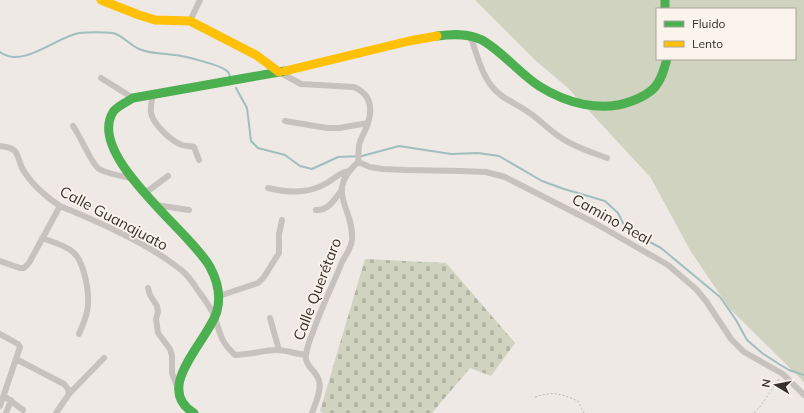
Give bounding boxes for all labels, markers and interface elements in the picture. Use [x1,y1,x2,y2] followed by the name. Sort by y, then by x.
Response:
[656,8,796,60] legend
[692,16,726,31] text: Fluido
[692,36,723,51] text: Lento
[57,182,171,254] street label: Calle Guanajuato
[569,189,655,249] street label: Camino Real
[289,235,345,343] street label: Calle Querétaro
[756,365,796,405] north arrow
[759,378,774,389] text: N

